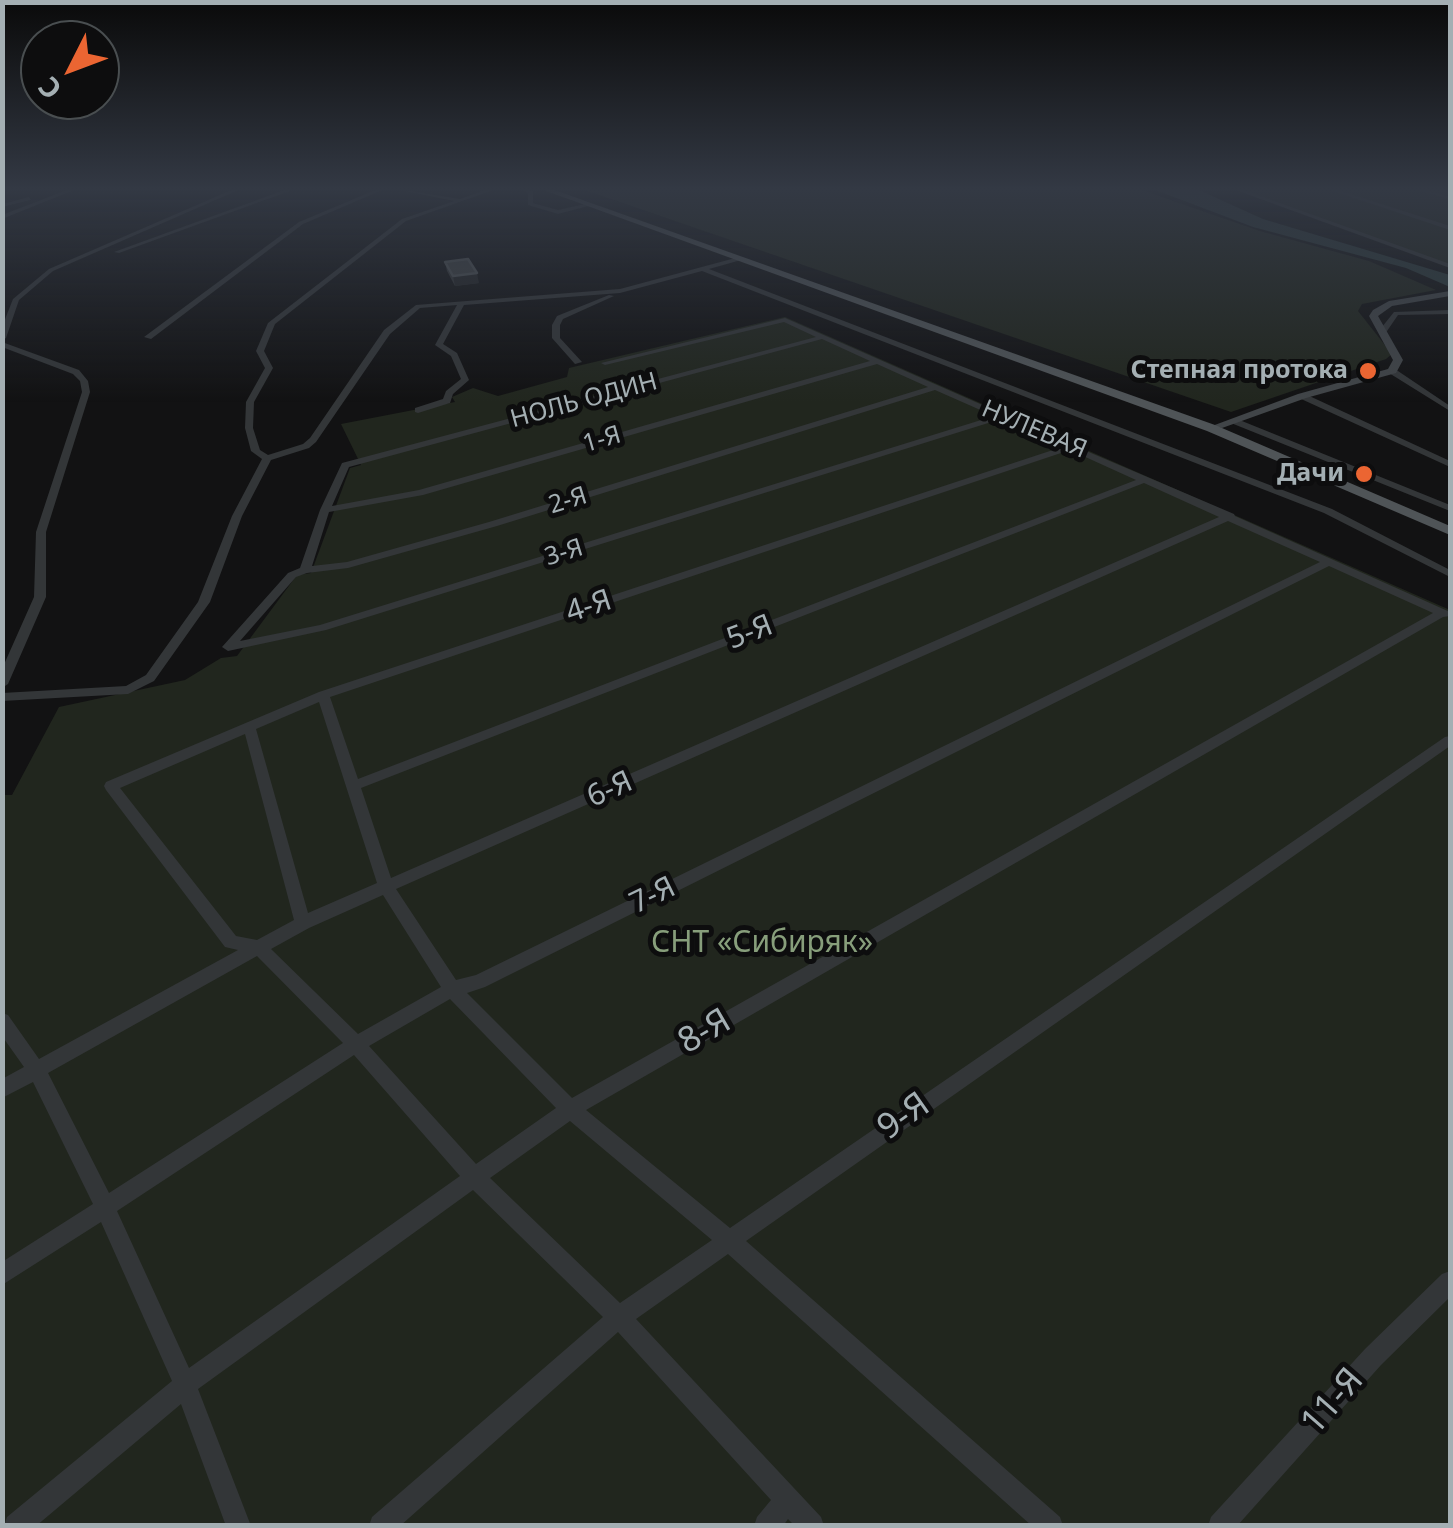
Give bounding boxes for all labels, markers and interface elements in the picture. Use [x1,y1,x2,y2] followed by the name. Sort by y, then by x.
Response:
[20,20,120,120] north arrow
[29,69,69,108] text: С
[1131,356,1348,386] place label: Степная протока
[1357,360,1379,382] marker: Степная протока
[507,367,661,435] street label: НОЛЬ ОДИН
[977,394,1091,466] street label: НУЛЕВАЯ
[579,420,625,460] street label: 1-Я
[1277,459,1344,489] place label: Дачи
[1353,463,1375,485] marker: Дачи
[545,481,591,521] street label: 2-Я
[541,533,587,573] street label: 3-Я
[562,583,616,631] street label: 4-Я
[722,608,778,658] street label: 5-Я
[582,764,638,816] street label: 6-Я
[624,870,682,922] street label: 7-Я
[651,925,873,961] park label: СНТ «Сибиряк»
[671,1000,739,1064] street label: 8-Я
[870,1084,938,1150] street label: 9-Я
[1293,1360,1373,1444] street label: 11-Я

